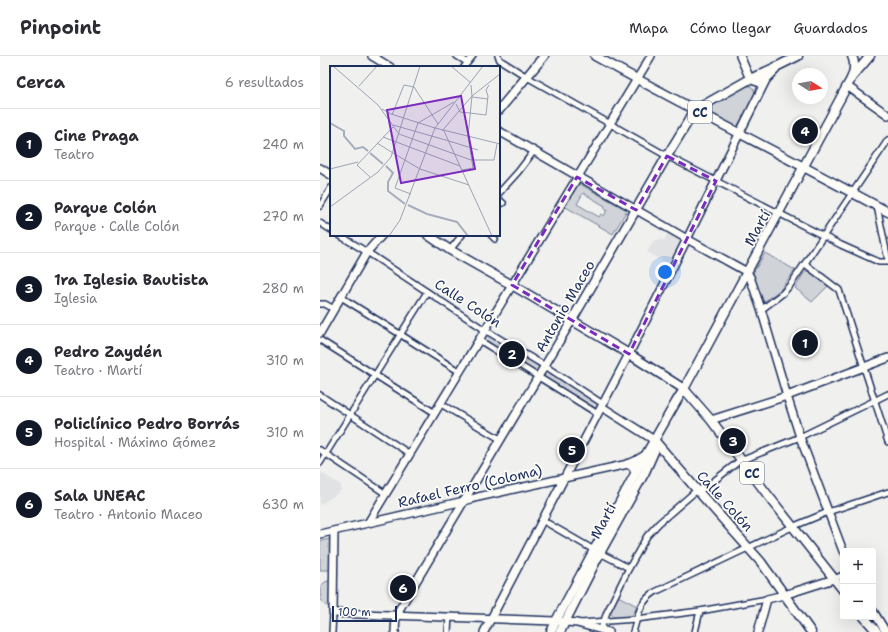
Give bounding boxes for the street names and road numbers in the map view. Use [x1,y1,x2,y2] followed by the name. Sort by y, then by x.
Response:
[688,101,712,123] road number: CC
[740,207,774,249] street label: Martí
[531,257,599,355] street label: Antonio Maceo
[431,275,505,331] street label: Calle Colón
[396,461,544,511] street label: Rafael Ferro (Coloma)
[740,462,764,484] road number: CC
[693,467,757,535] street label: Calle Colón
[586,500,620,542] street label: Martí

